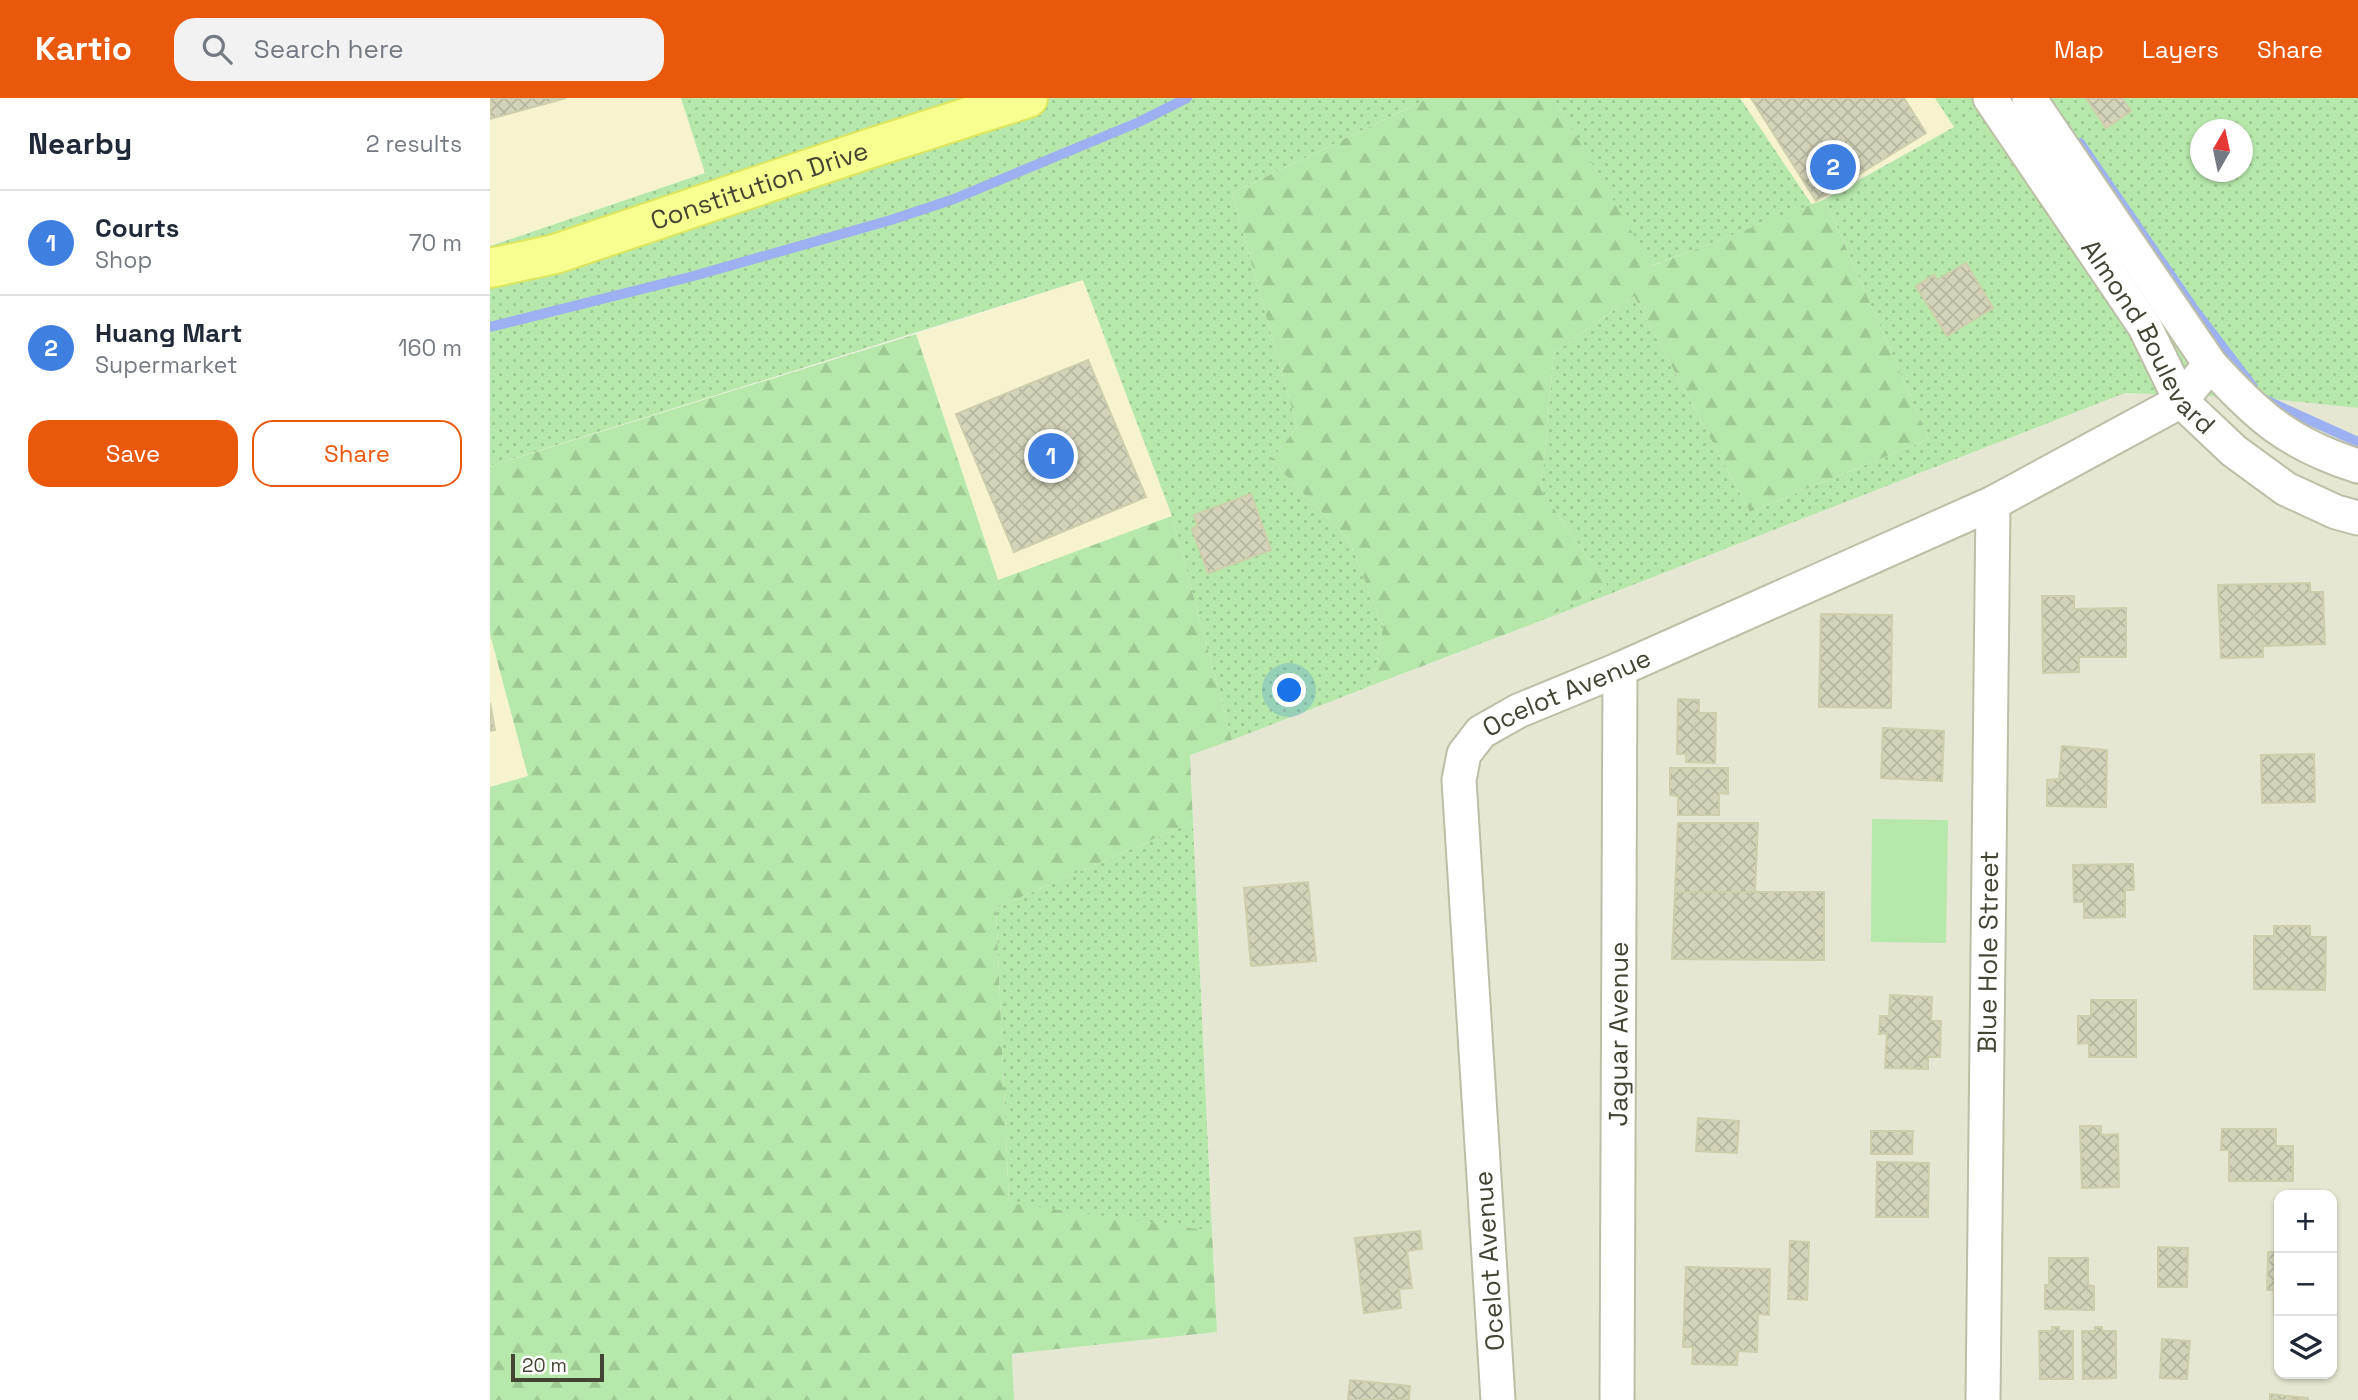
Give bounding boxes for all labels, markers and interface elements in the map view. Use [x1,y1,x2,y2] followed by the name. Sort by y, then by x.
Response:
[174,18,664,81] search box
[35,28,132,70] text: Kartio
[198,30,236,68] icon: search
[254,32,404,66] text: Search here
[2054,34,2104,65] text: Map
[2142,34,2219,65] text: Layers
[2257,34,2323,65] text: Share
[2190,119,2253,182] north arrow
[28,124,132,163] text: Nearby
[366,129,462,159] text: 2 results
[646,133,873,238] street label: Constitution Drive
[1810,141,1856,193] pin: 2
[95,211,179,245] text: Courts
[46,228,56,258] text: 1
[409,228,462,258] text: 70 m
[2074,233,2223,442] street label: Almond Boulevard
[95,245,152,275] text: Shop
[95,316,242,350] text: Huang Mart
[44,333,58,363] text: 2
[398,333,462,363] text: 160 m
[95,350,237,380] text: Supermarket
[28,420,238,487] button: Save
[252,420,462,487] button: Share
[1028,430,1074,482] pin: 1
[1476,641,1656,745] street label: Ocelot Avenue
[1272,673,1306,707] your location
[1970,850,2006,1054] street label: Blue Hole Street
[1601,941,1636,1127] street label: Jaguar Avenue
[1466,1170,1512,1352] street label: Ocelot Avenue
[2274,1190,2337,1379] map controls
[2274,1190,2337,1253] button: +
[2274,1253,2337,1316] button: −
[2274,1316,2337,1379] button: layers
[511,1351,604,1383] scale bar
[522,1353,567,1378] text: 20 m

